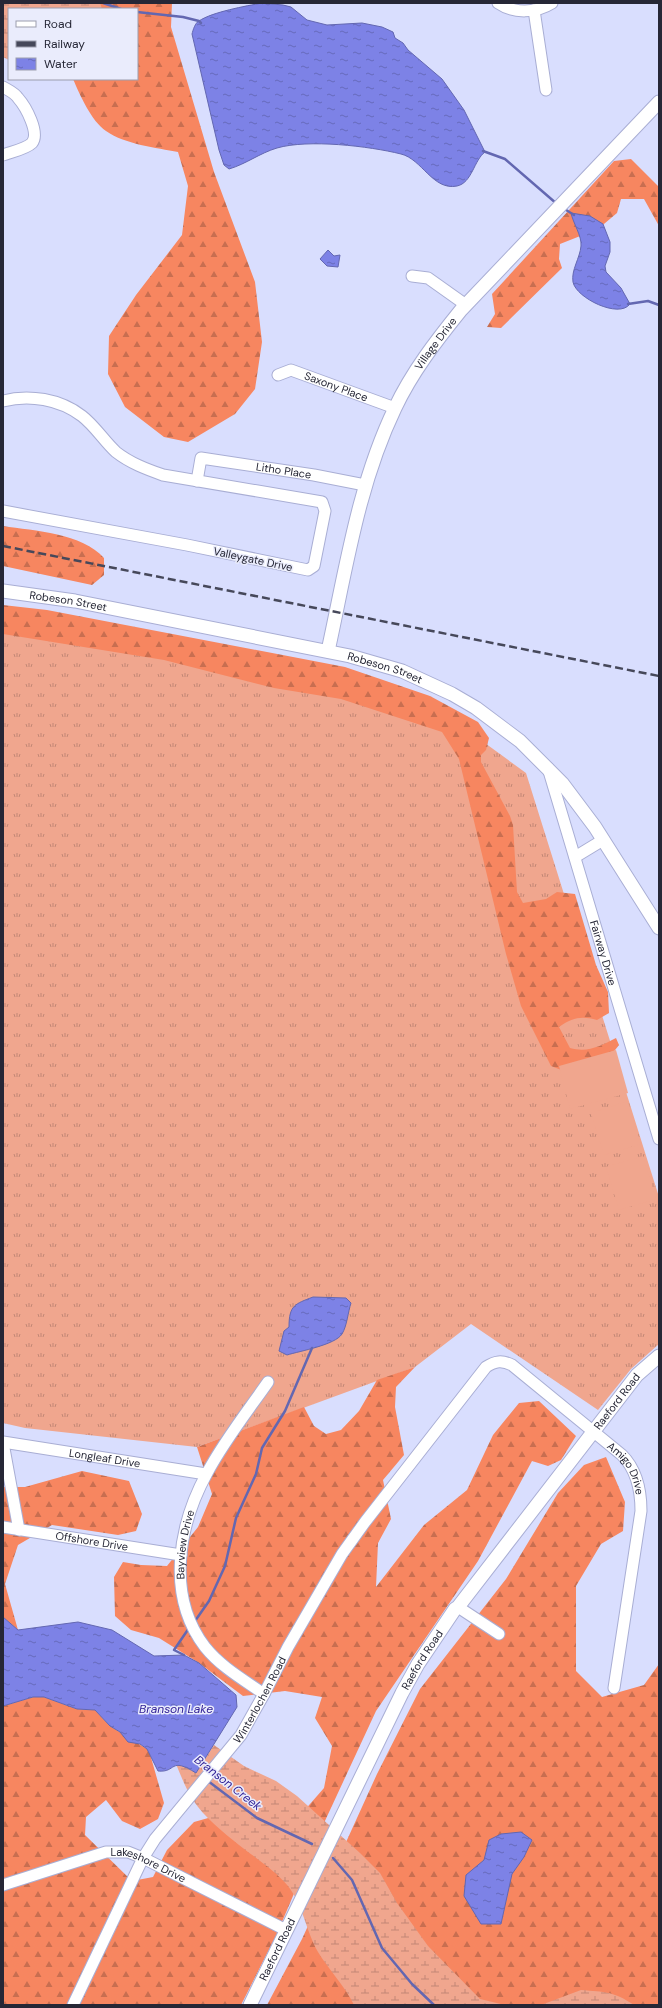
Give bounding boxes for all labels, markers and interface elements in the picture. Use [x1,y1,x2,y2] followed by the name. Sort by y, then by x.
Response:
[8,8,138,80] legend
[44,16,72,32] text: Road
[44,36,85,52] text: Railway
[44,56,78,72] text: Water
[411,314,460,372] street label: Village Drive
[302,368,370,405] street label: Saxony Place
[255,459,312,482] street label: Litho Place
[212,544,294,574] street label: Valleygate Drive
[29,588,108,614] street label: Robeson Street
[346,649,425,687] street label: Robeson Street
[587,919,620,987] street label: Fairway Drive
[590,1370,643,1432] street label: Raeford Road
[604,1439,647,1496] street label: Amigo Drive
[68,1446,141,1471] street label: Longleaf Drive
[173,1508,197,1580] street label: Bayview Drive
[55,1528,129,1554] street label: Offshore Drive
[398,1627,446,1692] street label: Raeford Road
[230,1654,289,1746] street label: Winterlochen Road
[139,1701,213,1717] water label: Branson Lake
[191,1752,266,1815] water label: Branson Creek
[110,1845,188,1885] street label: Lakeshore Drive
[256,1916,298,1983] street label: Raeford Road

